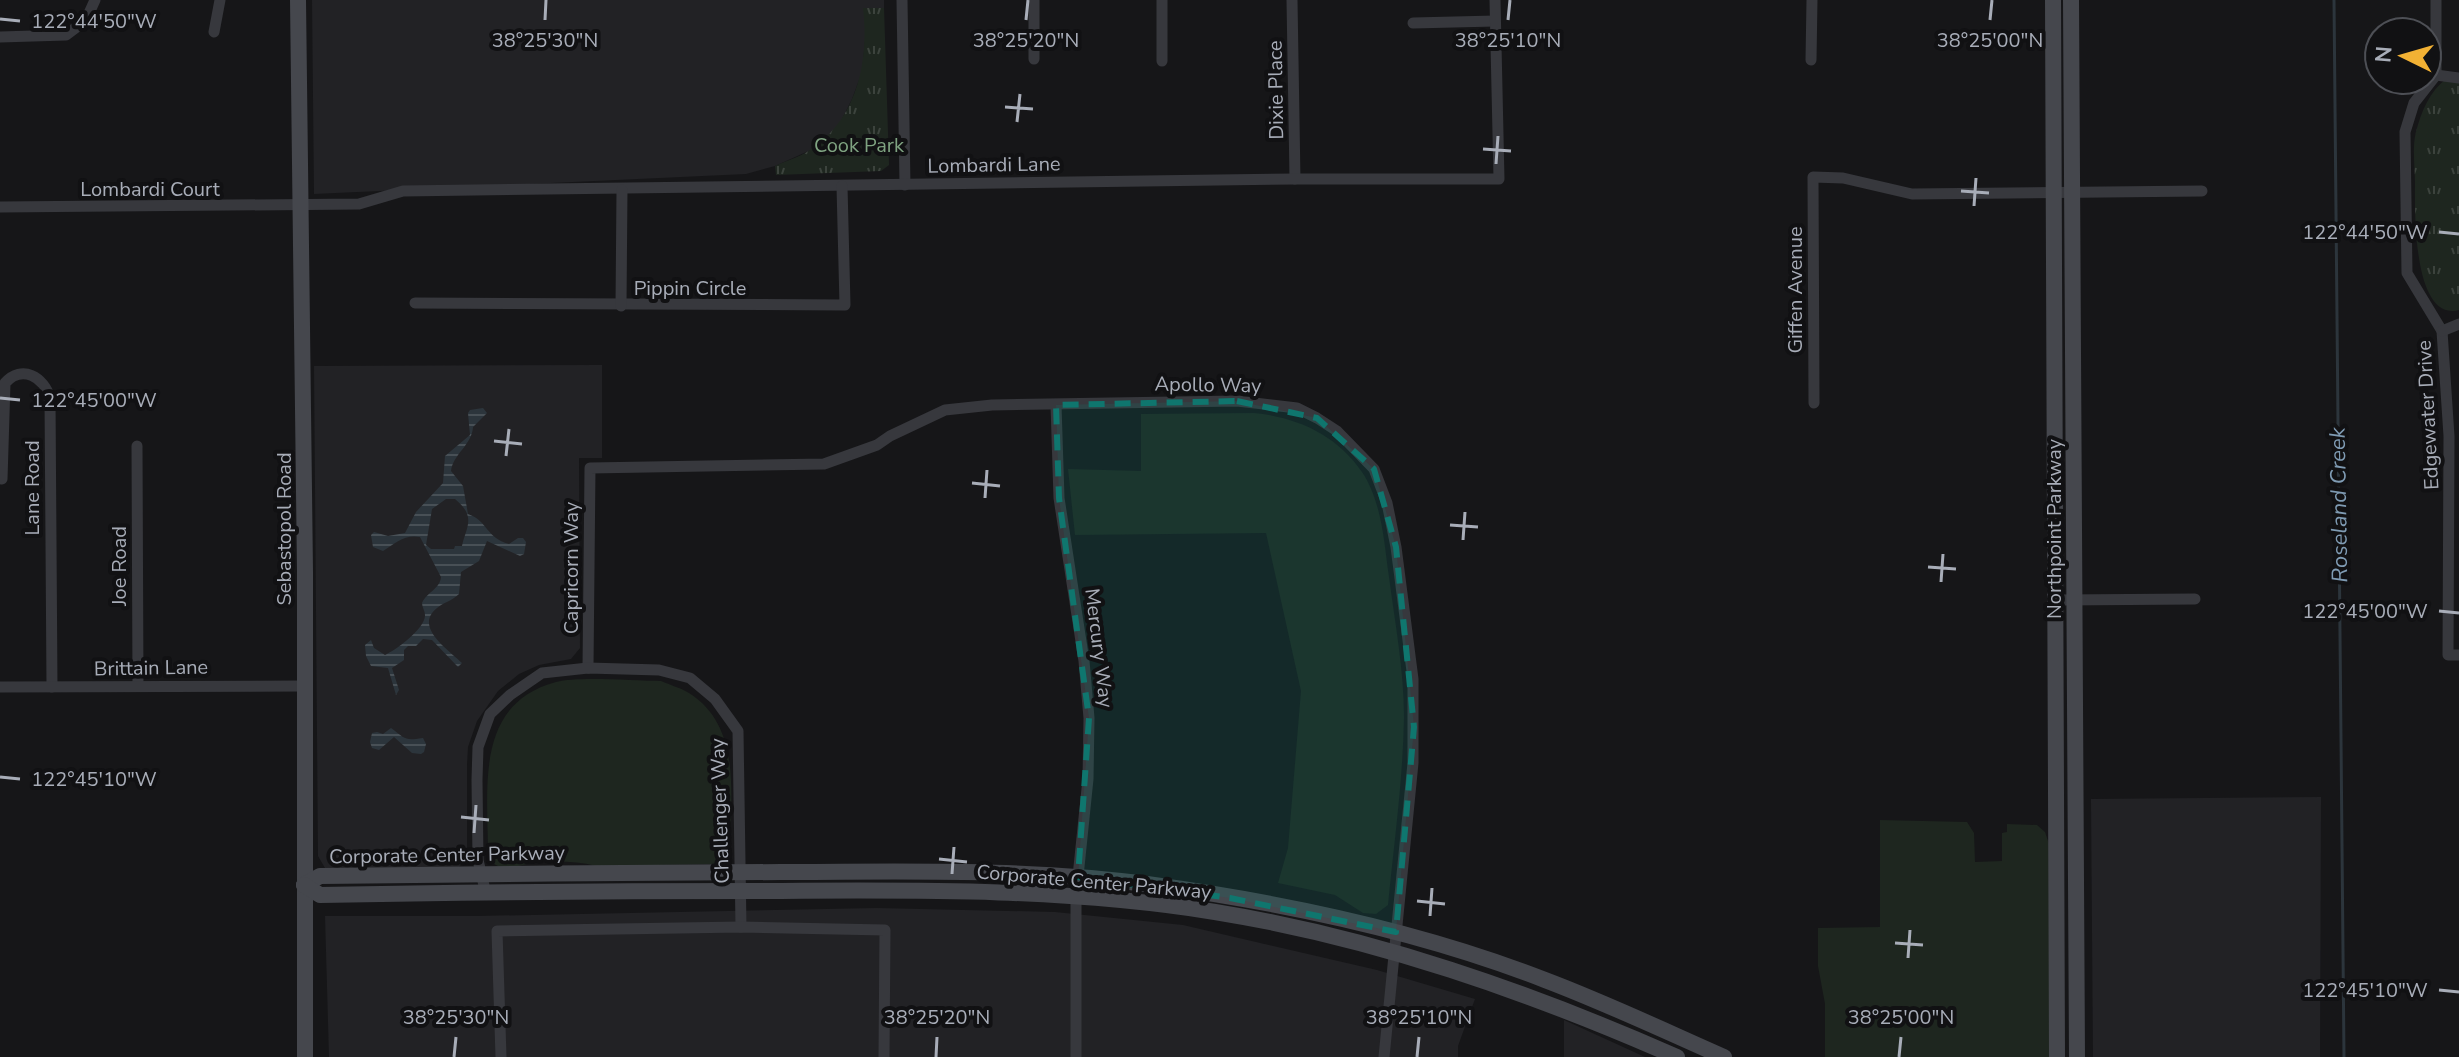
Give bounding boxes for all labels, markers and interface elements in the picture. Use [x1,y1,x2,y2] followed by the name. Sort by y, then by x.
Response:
[31,8,157,35] text: 122°44'50"W
[2363,16,2443,96] north arrow
[492,27,598,54] text: 38°25'30"N
[973,27,1079,54] text: 38°25'20"N
[1455,27,1561,54] text: 38°25'10"N
[1937,27,2043,54] text: 38°25'00"N
[1262,40,1290,140] street label: Dixie Place
[2368,45,2400,64] text: N
[814,132,905,159] park label: Cook Park
[927,150,1061,180] street label: Lombardi Lane
[80,176,221,203] street label: Lombardi Court
[2302,219,2428,246] text: 122°44'50"W
[1782,226,1809,354] street label: Giffen Avenue
[634,275,746,302] street label: Pippin Circle
[2411,339,2445,491] street label: Edgewater Drive
[1154,371,1262,399] street label: Apollo Way
[31,387,157,414] text: 122°45'00"W
[2323,426,2355,583] water label: Roseland Creek
[2041,438,2068,619] street label: Northpoint Parkway
[19,440,46,536] street label: Lane Road
[271,452,298,606] street label: Sebastopol Road
[558,501,585,634] street label: Capricorn Way
[106,526,133,607] street label: Joe Road
[1078,587,1120,710] street label: Mercury Way
[2302,598,2428,625] text: 122°45'00"W
[94,654,208,682] street label: Brittain Lane
[704,737,736,884] street label: Challenger Way
[31,766,157,793] text: 122°45'10"W
[329,839,566,871] street label: Corporate Center Parkway
[975,858,1213,906] street label: Corporate Center Parkway
[2302,977,2428,1004] text: 122°45'10"W
[403,1004,509,1031] text: 38°25'30"N
[884,1004,990,1031] text: 38°25'20"N
[1366,1004,1472,1031] text: 38°25'10"N
[1848,1004,1954,1031] text: 38°25'00"N

